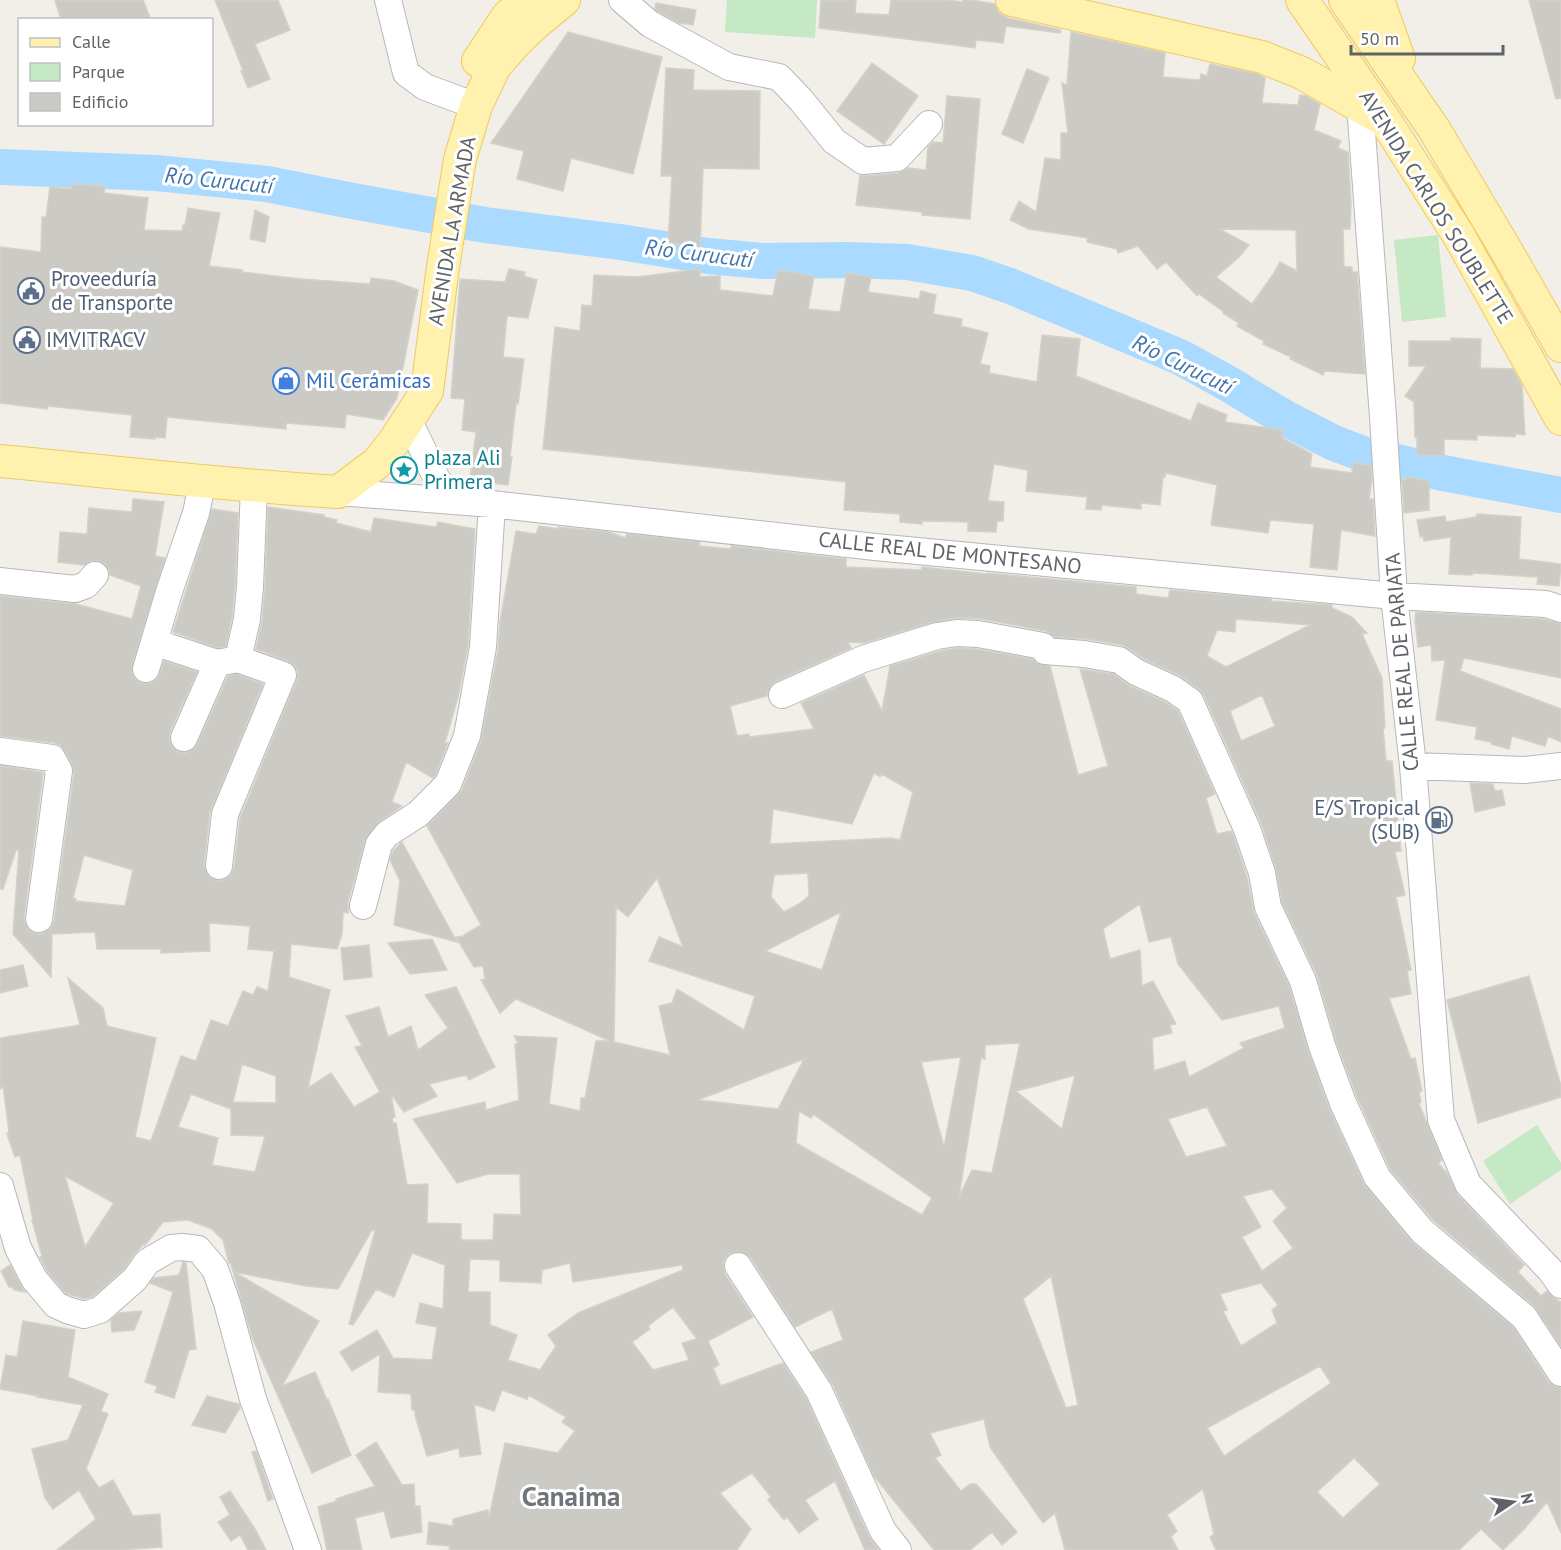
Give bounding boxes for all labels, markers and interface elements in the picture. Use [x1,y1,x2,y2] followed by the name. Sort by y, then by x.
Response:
[18,18,213,126] legend
[1351,18,1502,56] scale bar
[1360,27,1399,50] text: 50 m
[72,30,111,53] text: Calle
[72,60,125,83] text: Parque
[1353,85,1520,329] street label: AVENIDA CARLOS SOUBLETTE
[72,90,128,113] text: Edificio
[422,134,482,328] street label: AVENIDA LA ARMADA
[163,160,277,200] water label: Río Curucutí
[643,232,757,274] water label: Río Curucutí
[51,265,173,316] place label: Proveeduría de Transporte
[16,276,46,306] public building icon: Proveeduría de Transporte
[12,325,42,355] public building icon: IMVITRACV
[46,326,146,353] place label: IMVITRACV
[1128,328,1240,401] water label: Río Curucutí
[271,366,301,396] shop icon: Mil Cerámicas
[306,367,431,394] place label: Mil Cerámicas
[424,444,501,495] place label: plaza Ali Primera
[389,455,419,485] place icon: plaza Ali Primera
[817,525,1083,580] street label: CALLE REAL DE MONTESANO
[1378,551,1425,772] street label: CALLE REAL DE PARIATA
[1314,794,1420,845] place label: E/S Tropical (SUB)
[1424,805,1454,835] fuel station icon: E/S Tropical (SUB)
[1483,1472,1543,1532] north arrow
[522,1479,620,1513] district label: Canaima
[1517,1491,1539,1506] text: N

